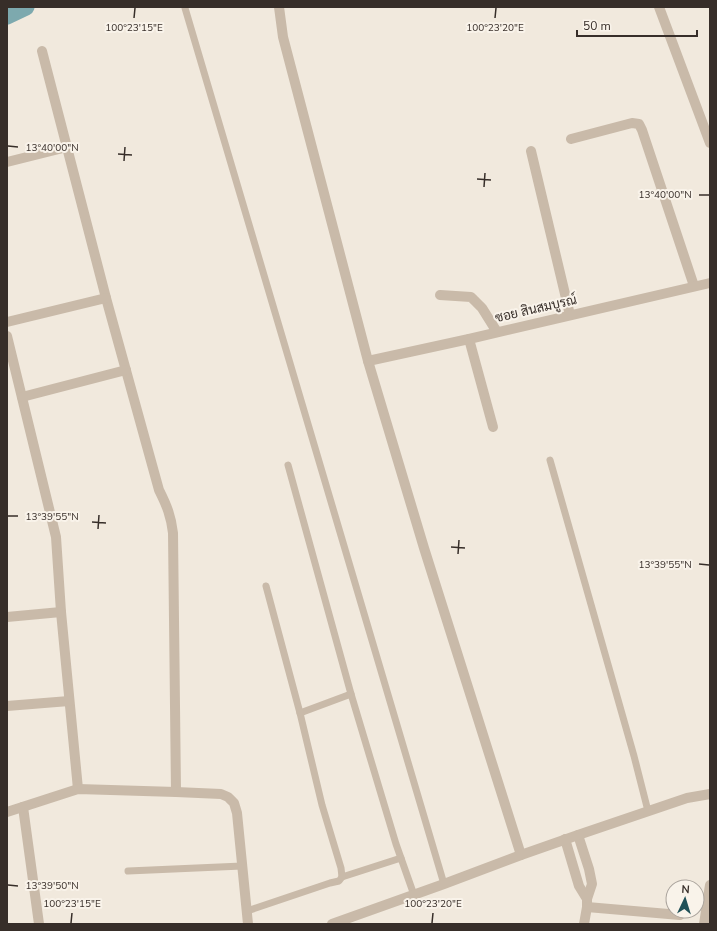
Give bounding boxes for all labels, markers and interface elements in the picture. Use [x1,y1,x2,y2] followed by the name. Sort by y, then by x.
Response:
[577,12,697,38] scale bar
[583,18,611,34] text: 50 m
[105,21,163,35] text: 100°23'15"E
[466,21,524,35] text: 100°23'20"E
[25,141,79,155] text: 13°40'00"N
[638,188,692,202] text: 13°40'00"N
[493,290,579,327] street label: ซอย สินสมบูรณ์
[25,510,79,524] text: 13°39'55"N
[638,558,692,572] text: 13°39'55"N
[25,879,79,893] text: 13°39'50"N
[665,879,705,919] north arrow
[681,882,690,897] text: N
[43,897,101,911] text: 100°23'15"E
[404,897,462,911] text: 100°23'20"E

